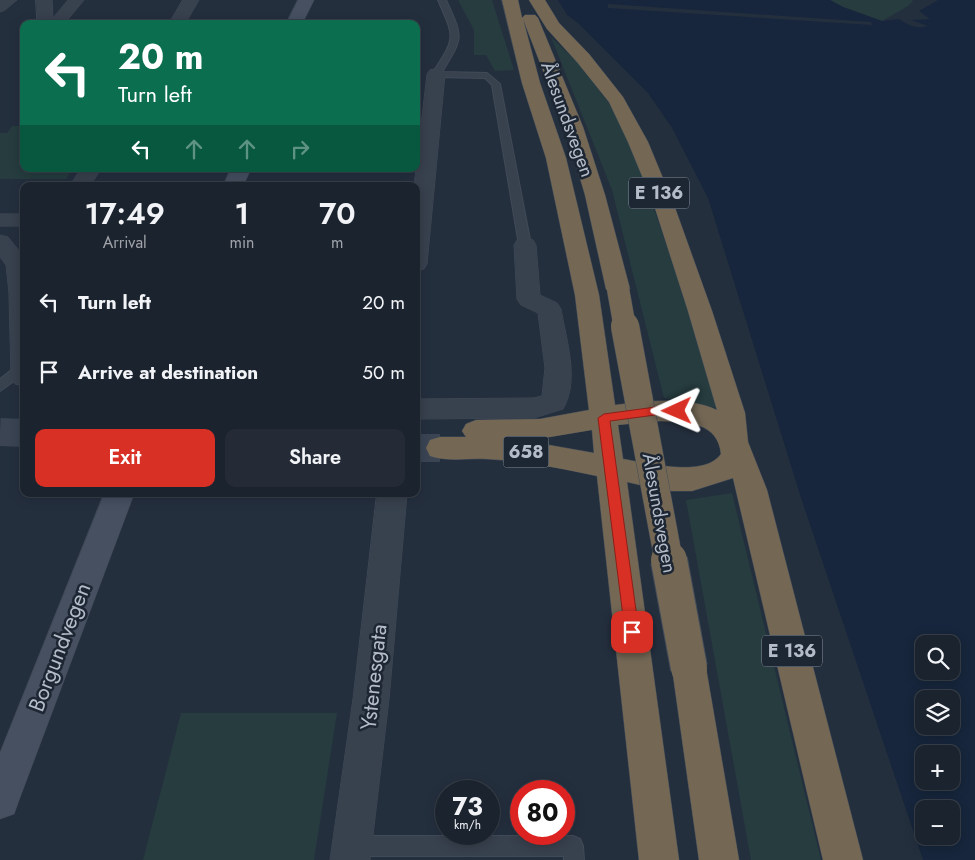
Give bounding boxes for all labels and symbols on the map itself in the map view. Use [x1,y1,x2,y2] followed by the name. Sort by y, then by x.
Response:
[534,58,601,181] street label: Ålesundsvegen
[629,178,689,208] road number: E 136
[650,384,702,436] position arrow
[504,437,548,468] road number: 658
[636,451,683,575] street label: Ålesundsvegen
[20,578,98,716] street label: Borgundvegen
[611,611,653,653] pin
[352,622,394,732] street label: Ystenesgata
[762,636,822,666] road number: E 136
[510,780,575,845] speed limit sign: 80

